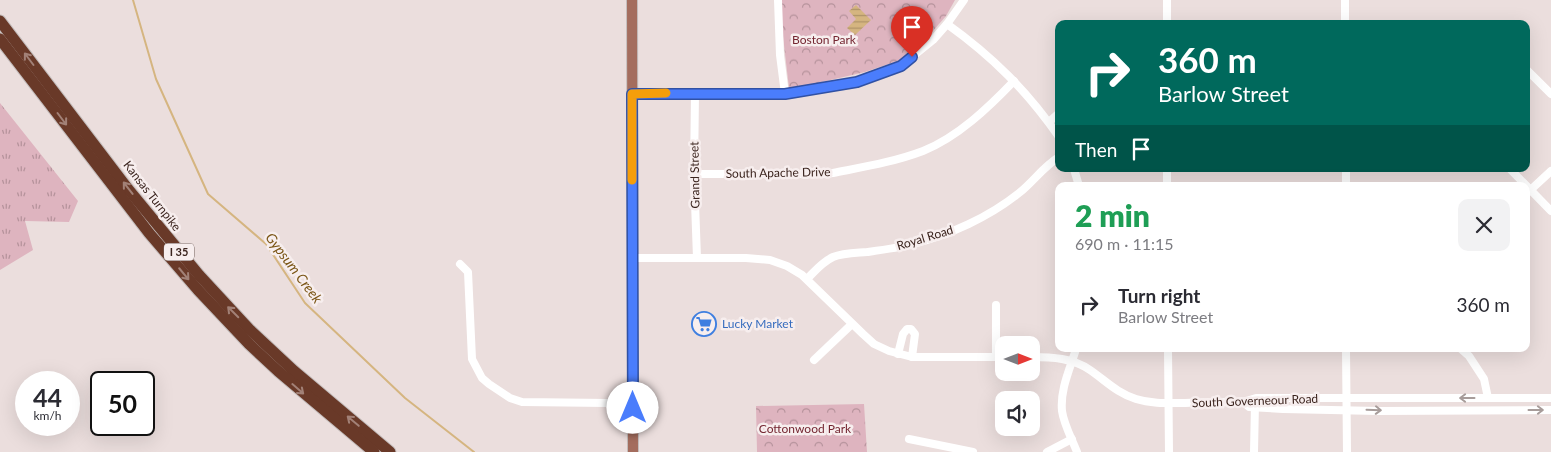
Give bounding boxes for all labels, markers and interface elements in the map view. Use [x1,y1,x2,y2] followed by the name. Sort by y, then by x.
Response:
[891,6,933,57] pin
[898,13,926,41] icon: arrive
[792,32,857,47] park label: Boston Park
[1158,38,1257,80] text: 360 m
[1075,40,1140,105] icon: right
[24,52,34,66] one-way arrow
[1158,80,1289,107] text: Barlow Street
[56,112,67,125] one-way arrow
[1127,135,1155,163] icon: arrive
[1075,138,1117,161] text: Then
[686,141,703,209] street label: Grand Street
[120,158,184,234] street label: Kansas Turnpike
[725,164,831,181] street label: South Apache Drive
[122,182,133,195] one-way arrow
[1075,197,1150,233] text: 2 min
[1458,199,1510,251] button: close
[895,222,955,253] street label: Royal Road
[262,229,327,307] water label: Gypsum Creek
[1075,234,1174,253] text: 690 m · 11:15
[164,243,194,260] road number: I 35
[178,267,189,280] one-way arrow
[1118,284,1200,307] text: Turn right
[1075,291,1103,319] icon: right
[1456,293,1510,316] text: 360 m
[226,306,239,318] one-way arrow
[1118,307,1213,326] text: Barlow Street
[691,311,717,337] supermarket icon: Lucky Market
[722,316,794,331] place label: Lucky Market
[995,336,1040,381] north arrow
[995,336,1040,436] map controls
[90,371,155,436] speed limit sign: 50
[606,381,658,433] position arrow
[33,382,62,412] text: 44
[292,383,305,395] one-way arrow
[995,391,1040,436] button: sound
[1192,391,1318,410] street label: South Governeour Road
[1460,393,1476,403] one-way arrow
[1528,405,1544,415] one-way arrow
[1366,406,1382,415] one-way arrow
[33,408,62,423] text: km/h
[347,416,360,427] one-way arrow
[759,421,852,436] park label: Cottonwood Park

